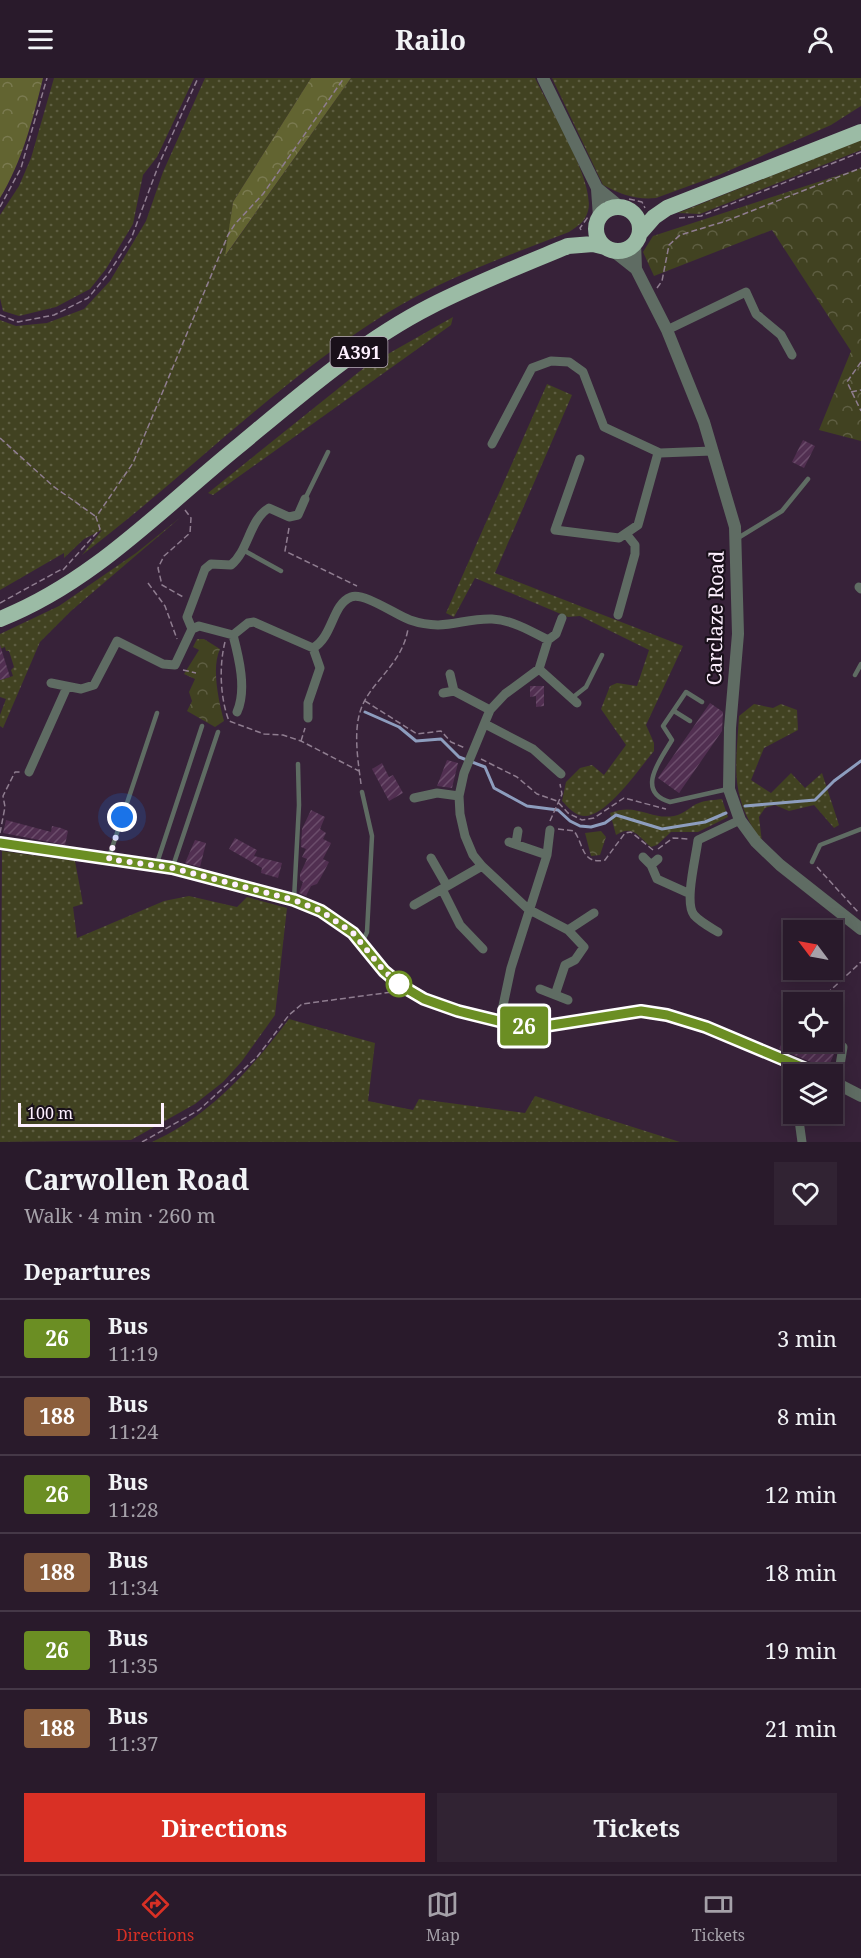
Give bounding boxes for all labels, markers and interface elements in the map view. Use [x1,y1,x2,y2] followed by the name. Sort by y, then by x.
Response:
[395,21,466,58] text: Railo
[24,23,57,56] icon: menu
[804,23,837,56] icon: person
[330,337,388,367] road number: A391
[700,550,730,686] street label: Carclaze Road
[107,802,137,832] your location
[783,920,843,980] north arrow
[783,920,843,1124] map controls
[386,971,412,997] unlabelled marker
[783,992,843,1052] button: locate
[497,1006,551,1046] line badge: 26
[512,1012,536,1040] text: 26
[783,1064,843,1124] button: layers
[18,1100,164,1128] scale bar
[27,1102,73,1124] text: 100 m
[24,1160,249,1198] text: Carwollen Road
[774,1162,837,1225] button: heart
[24,1202,216,1229] text: Walk · 4 min · 260 m
[24,1256,151,1286] text: Departures
[108,1310,148,1340] text: Bus
[777,1323,837,1353] text: 3 min
[45,1324,69,1352] text: 26
[108,1340,158,1367] text: 11:19
[108,1388,148,1418] text: Bus
[777,1401,837,1431] text: 8 min
[39,1402,75,1430] text: 188
[108,1418,158,1445] text: 11:24
[108,1466,148,1496] text: Bus
[765,1479,837,1509] text: 12 min
[45,1480,69,1508] text: 26
[108,1496,158,1523] text: 11:28
[108,1544,148,1574] text: Bus
[765,1557,837,1587] text: 18 min
[39,1558,75,1586] text: 188
[108,1574,158,1601] text: 11:34
[108,1622,148,1652] text: Bus
[765,1635,837,1665] text: 19 min
[45,1636,69,1664] text: 26
[108,1652,158,1679] text: 11:35
[108,1700,148,1730] text: Bus
[765,1713,837,1743] text: 21 min
[39,1714,75,1742] text: 188
[108,1730,158,1757] text: 11:37
[24,1793,425,1862] button: Directions
[437,1793,837,1862] button: Tickets
[116,1888,194,1946] tab: Directions
[426,1888,460,1946] tab: Map
[692,1888,745,1946] tab: Tickets

